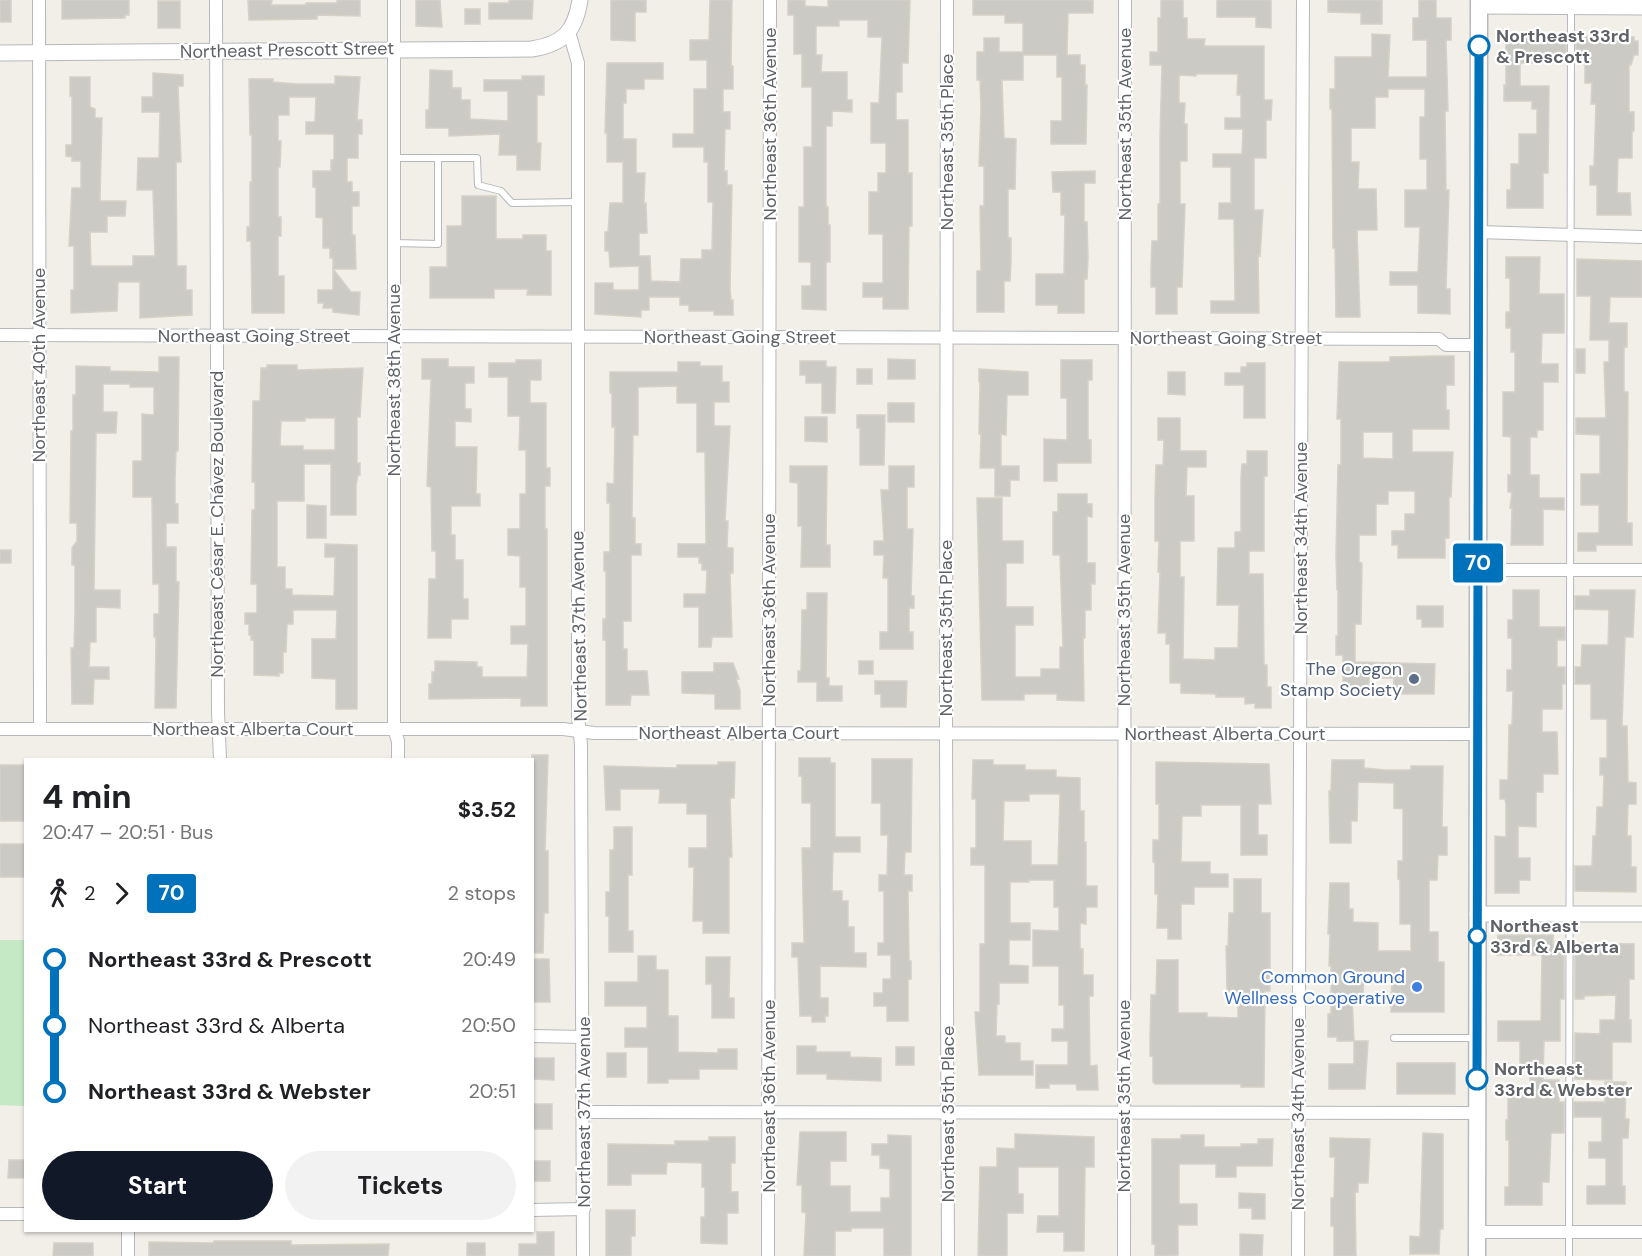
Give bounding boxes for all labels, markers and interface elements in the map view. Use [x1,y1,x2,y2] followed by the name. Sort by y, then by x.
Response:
[1496,24,1630,69] place label: Northeast 33rd & Prescott
[758,28,782,220] street label: Northeast 36th Avenue
[1113,28,1137,220] street label: Northeast 35th Avenue
[1468,35,1490,57] marker: Northeast 33rd & Prescott
[180,36,394,64] street label: Northeast Prescott Street
[935,54,959,230] street label: Northeast 35th Place
[27,268,51,462] street label: Northeast 40th Avenue
[382,284,406,476] street label: Northeast 38th Avenue
[158,324,350,348] street label: Northeast Going Street
[644,325,836,349] street label: Northeast Going Street
[1130,326,1322,350] street label: Northeast Going Street
[205,371,229,677] street label: Northeast César E. Chávez Boulevard
[1289,442,1313,634] street label: Northeast 34th Avenue
[757,514,781,706] street label: Northeast 36th Avenue
[1112,514,1136,706] street label: Northeast 35th Avenue
[565,530,593,722] street label: Northeast 37th Avenue
[934,540,958,716] street label: Northeast 35th Place
[1451,544,1505,582] line badge: 70
[1465,549,1491,577] text: 70
[1280,657,1402,702] place label: The Oregon Stamp Society
[1407,672,1421,686] marker: The Oregon Stamp Society
[152,717,354,741] street label: Northeast Alberta Court
[638,721,840,745] street label: Northeast Alberta Court
[1124,722,1326,746] street label: Northeast Alberta Court
[42,775,132,818] text: 4 min
[458,795,516,824] text: $3.52
[42,819,214,845] text: 20:47 – 20:51 · Bus
[42,877,75,910] icon: walk
[105,877,138,910] icon: forward
[159,879,184,907] text: 70
[84,880,96,906] text: 2
[448,880,516,906] text: 2 stops
[1490,914,1619,959] place label: Northeast 33rd & Alberta
[1468,927,1486,945] marker: Northeast 33rd & Alberta
[88,945,372,974] text: Northeast 33rd & Prescott
[462,946,516,972] text: 20:49
[1224,965,1405,1010] place label: Common Ground Wellness Cooperative
[1410,980,1424,994] marker: Common Ground Wellness Cooperative
[757,1000,781,1192] street label: Northeast 36th Avenue
[1112,1000,1136,1192] street label: Northeast 35th Avenue
[88,1011,345,1040] text: Northeast 33rd & Alberta
[461,1012,516,1038] text: 20:50
[572,1017,596,1207] street label: Northeast 37th Avenue
[1286,1018,1310,1210] street label: Northeast 34th Avenue
[936,1026,960,1202] street label: Northeast 35th Place
[1494,1057,1632,1102] place label: Northeast 33rd & Webster
[1466,1068,1488,1090] marker: Northeast 33rd & Webster
[88,1077,371,1106] text: Northeast 33rd & Webster
[469,1078,516,1104] text: 20:51
[42,1151,273,1220] button: Start
[285,1151,516,1220] button: Tickets

